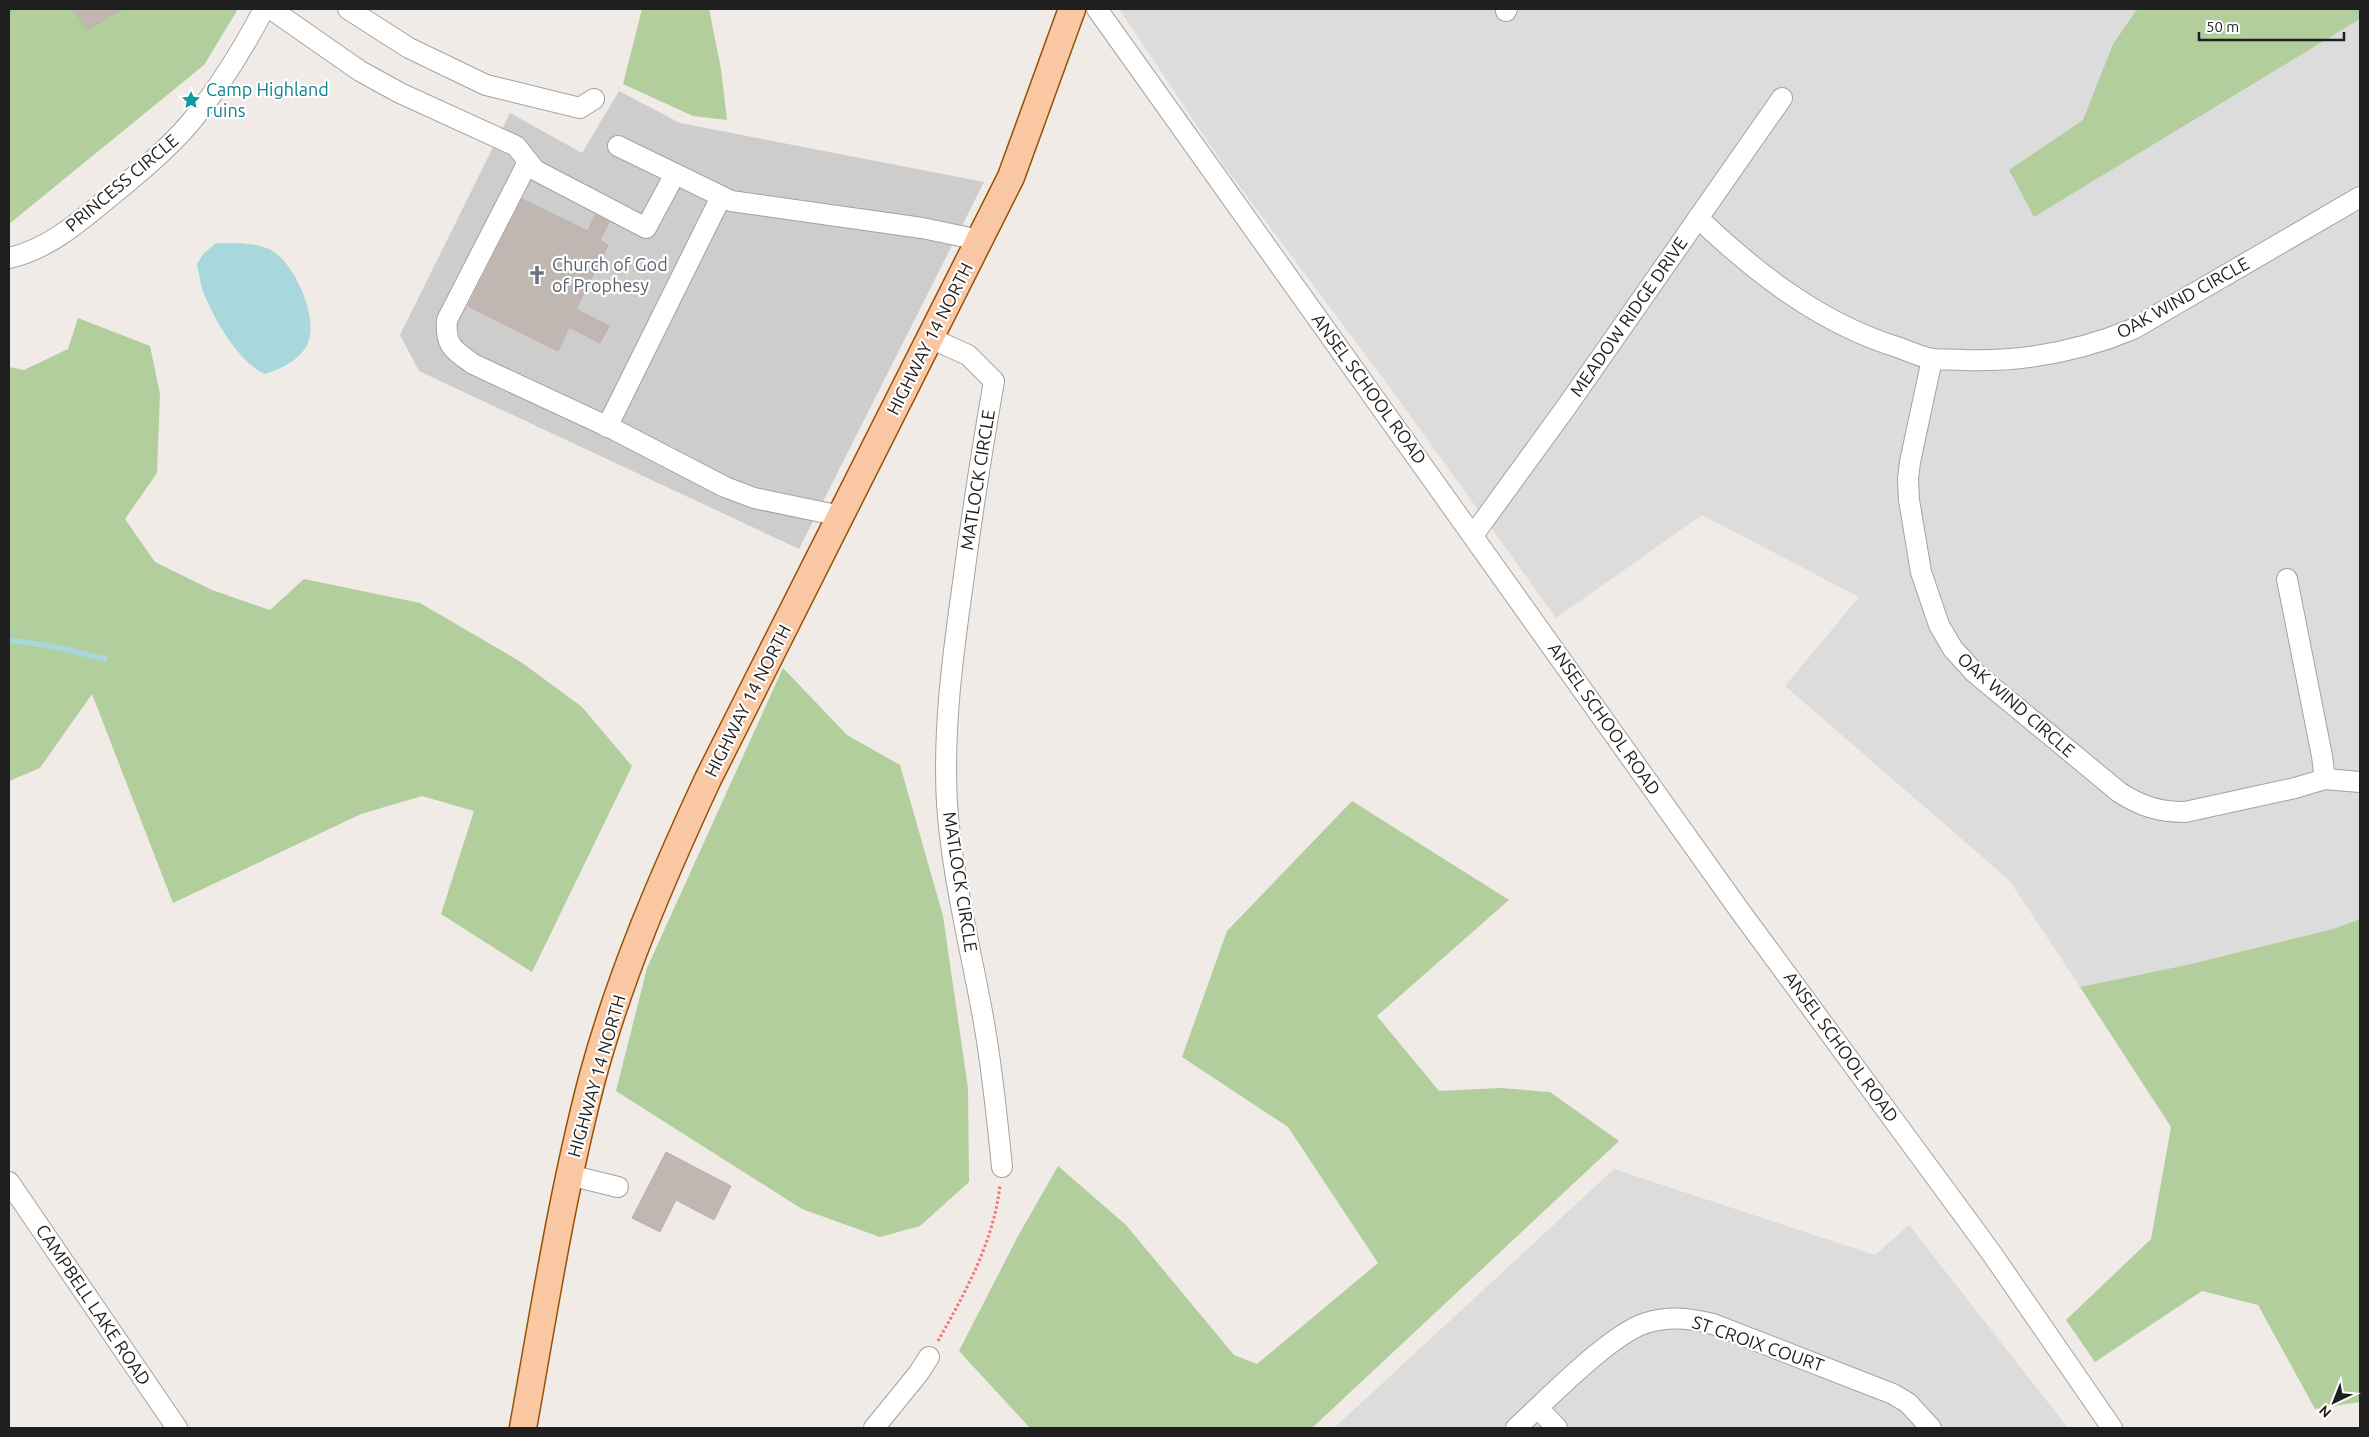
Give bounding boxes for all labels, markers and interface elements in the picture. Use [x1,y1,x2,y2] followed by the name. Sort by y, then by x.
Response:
[2199,10,2344,42] scale bar
[2206,18,2239,35] text: 50 m
[206,79,329,120] place label: Camp Highland ruins
[180,89,202,111] place icon: Camp Highland ruins
[61,129,182,235] street label: PRINCESS CIRCLE
[1566,233,1691,400] street label: MEADOW RIDGE DRIVE
[2113,252,2252,342] street label: OAK WIND CIRCLE
[552,254,668,295] place label: Church of God of Prophesy
[882,259,976,418] street label: HIGHWAY 14 NORTH
[526,264,548,286] church icon: Church of God of Prophesy
[1309,309,1431,468] street label: ANSEL SCHOOL ROAD
[956,408,998,552] street label: MATLOCK CIRCLE
[700,621,794,780] street label: HIGHWAY 14 NORTH
[1545,639,1665,798] street label: ANSEL SCHOOL ROAD
[1954,648,2079,761] street label: OAK WIND CIRCLE
[940,810,982,954] street label: MATLOCK CIRCLE
[1781,967,1903,1126] street label: ANSEL SCHOOL ROAD
[563,992,629,1159] street label: HIGHWAY 14 NORTH
[33,1220,155,1389] street label: CAMPBELL LAKE ROAD
[1690,1311,1827,1375] street label: ST CROIX COURT
[2309,1377,2359,1427] north arrow
[2316,1402,2334,1421] text: N

